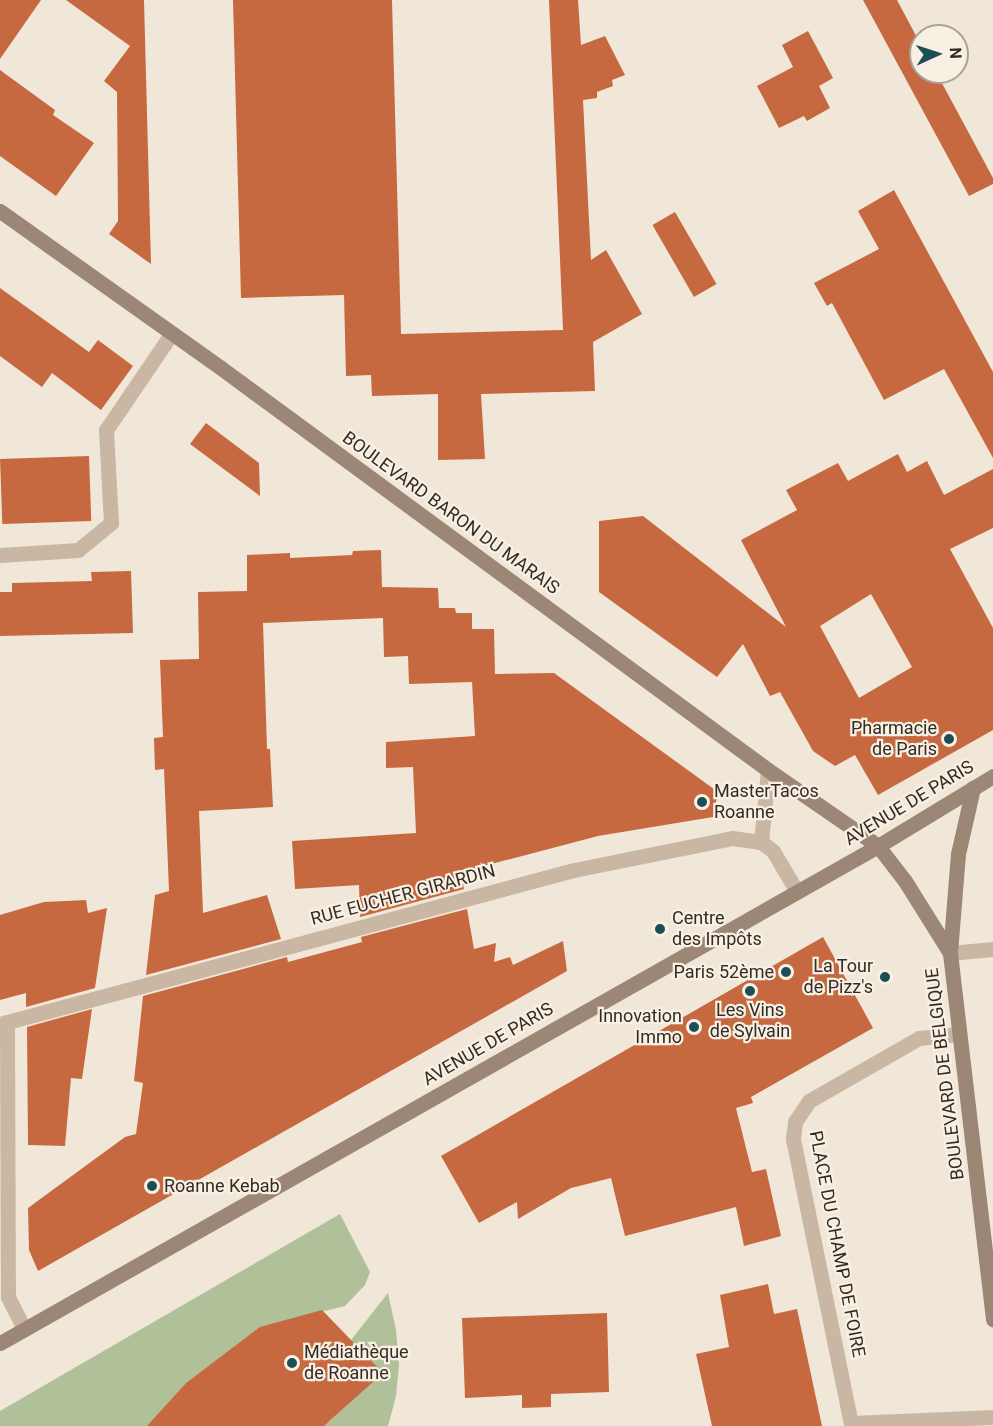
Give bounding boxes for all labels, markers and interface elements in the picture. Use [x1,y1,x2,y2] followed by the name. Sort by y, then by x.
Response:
[909,24,969,84] north arrow
[946,47,965,59] text: N
[338,427,564,599] street label: BOULEVARD BARON DU MARAIS
[851,718,937,760] place label: Pharmacie de Paris
[942,732,956,746] marker: Pharmacie de Paris
[840,756,978,850] street label: AVENUE DE PARIS
[714,781,819,824] place label: MasterTacos Roanne
[695,795,709,809] marker: MasterTacos Roanne
[308,860,498,930] street label: RUE EUCHER GIRARDIN
[672,908,762,950] place label: Centre des Impôts
[653,922,667,936] marker: Centre des Impôts
[804,956,873,998] place label: La Tour de Pizz's
[674,961,774,983] place label: Paris 52ème
[779,965,793,979] marker: Paris 52ème
[921,967,969,1181] street label: BOULEVARD DE BELGIQUE
[878,970,892,984] marker: La Tour de Pizz's
[743,984,757,998] marker: Les Vins de Sylvain
[419,998,557,1090] street label: AVENUE DE PARIS
[710,1000,790,1042] place label: Les Vins de Sylvain
[598,1006,682,1048] place label: Innovation Immo
[687,1020,701,1034] marker: Innovation Immo
[804,1129,870,1359] street label: PLACE DU CHAMP DE FOIRE
[164,1175,280,1197] place label: Roanne Kebab
[145,1179,159,1193] marker: Roanne Kebab
[304,1342,409,1384] place label: Médiathèque de Roanne
[285,1356,299,1370] marker: Médiathèque de Roanne

